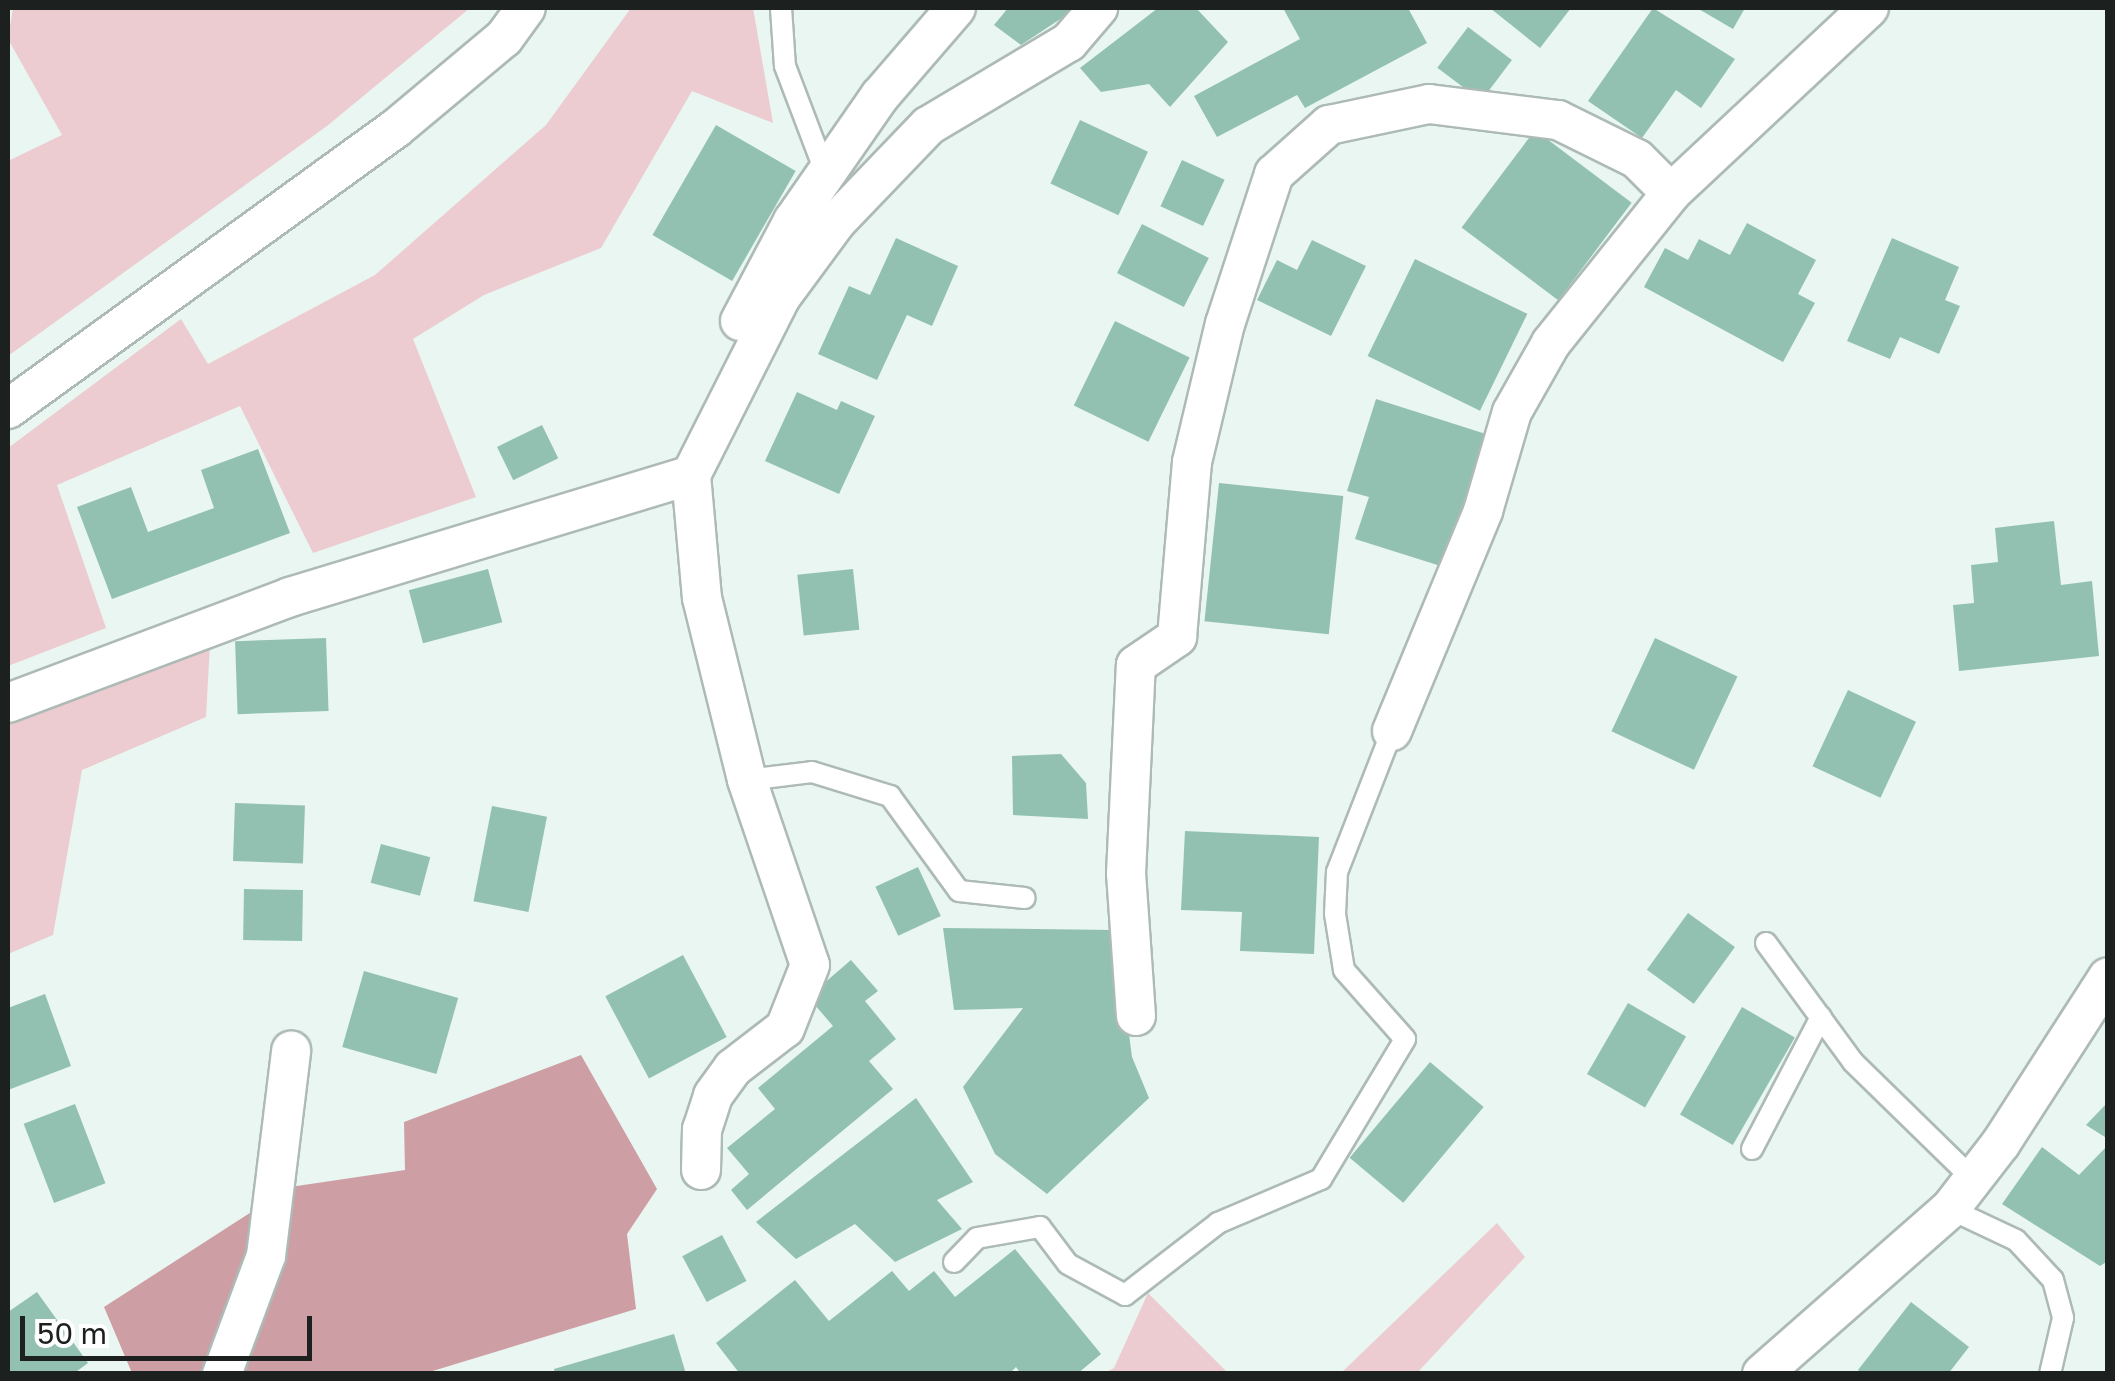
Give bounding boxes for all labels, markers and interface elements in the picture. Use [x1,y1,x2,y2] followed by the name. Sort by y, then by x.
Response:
[25,1296,318,1358] scale bar
[37,1315,107,1351] text: 50 m

